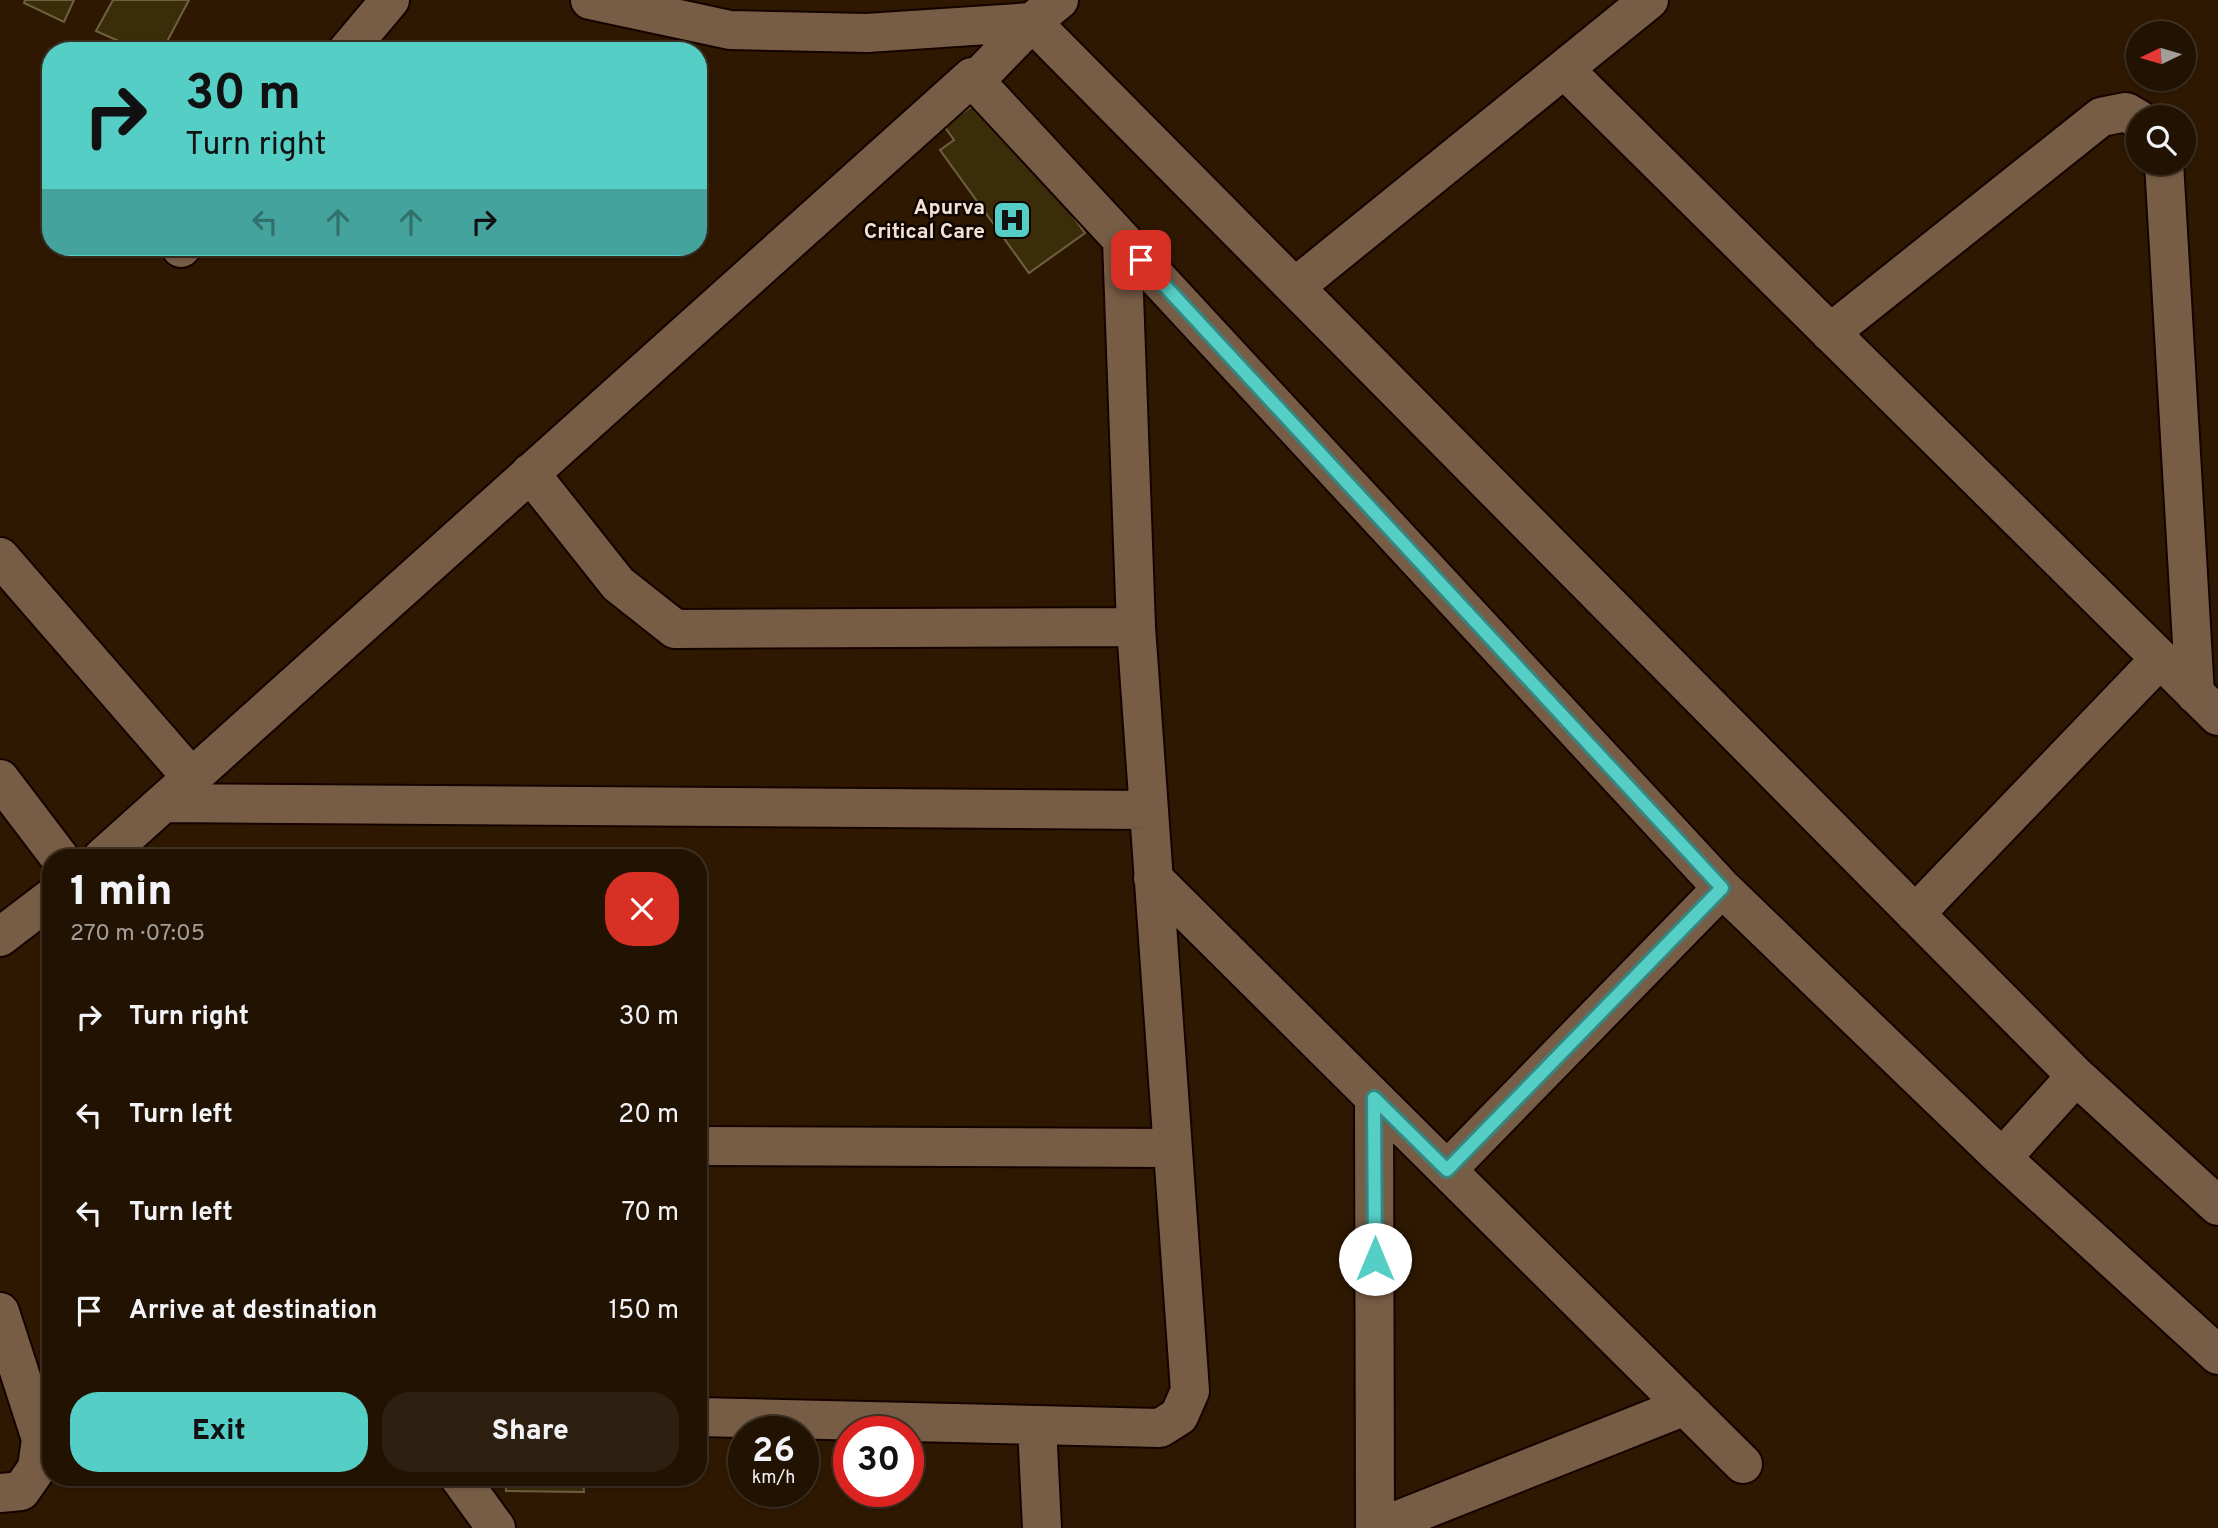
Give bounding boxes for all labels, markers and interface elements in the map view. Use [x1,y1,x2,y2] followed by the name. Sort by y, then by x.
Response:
[2126,21,2196,91] north arrow
[2126,21,2196,175] map controls
[185,65,301,127] text: 30 m
[70,70,161,161] icon: right
[2126,105,2196,175] button: search
[185,126,327,166] text: Turn right
[864,195,985,246] place label: Apurva Critical Care
[991,199,1033,241] hospital icon: Apurva Critical Care
[246,203,284,241] icon: left
[319,203,357,241] icon: ahead
[392,203,430,241] icon: ahead
[465,203,503,241] icon: right
[1111,230,1171,290] pin
[1122,241,1160,279] icon: arrive
[70,867,173,920] text: 1 min
[605,872,679,946] button: close
[70,920,205,949] text: 270 m · 07:05
[70,998,108,1036] icon: right
[129,1001,249,1034] text: Turn right
[619,1001,679,1034] text: 30 m
[70,1096,108,1134] icon: left
[129,1099,233,1132] text: Turn left
[618,1099,679,1132] text: 20 m
[70,1194,108,1232] icon: left
[129,1197,233,1230] text: Turn left
[621,1197,679,1230] text: 70 m
[1338,1222,1412,1296] position arrow
[70,1292,108,1330] icon: arrive
[129,1295,377,1328] text: Arrive at destination
[608,1295,679,1328] text: 150 m
[70,1392,368,1472] button: Exit
[382,1392,679,1472] button: Share
[833,1416,924,1507] speed limit sign: 30
[752,1430,795,1474] text: 26
[752,1467,795,1490] text: km/h

